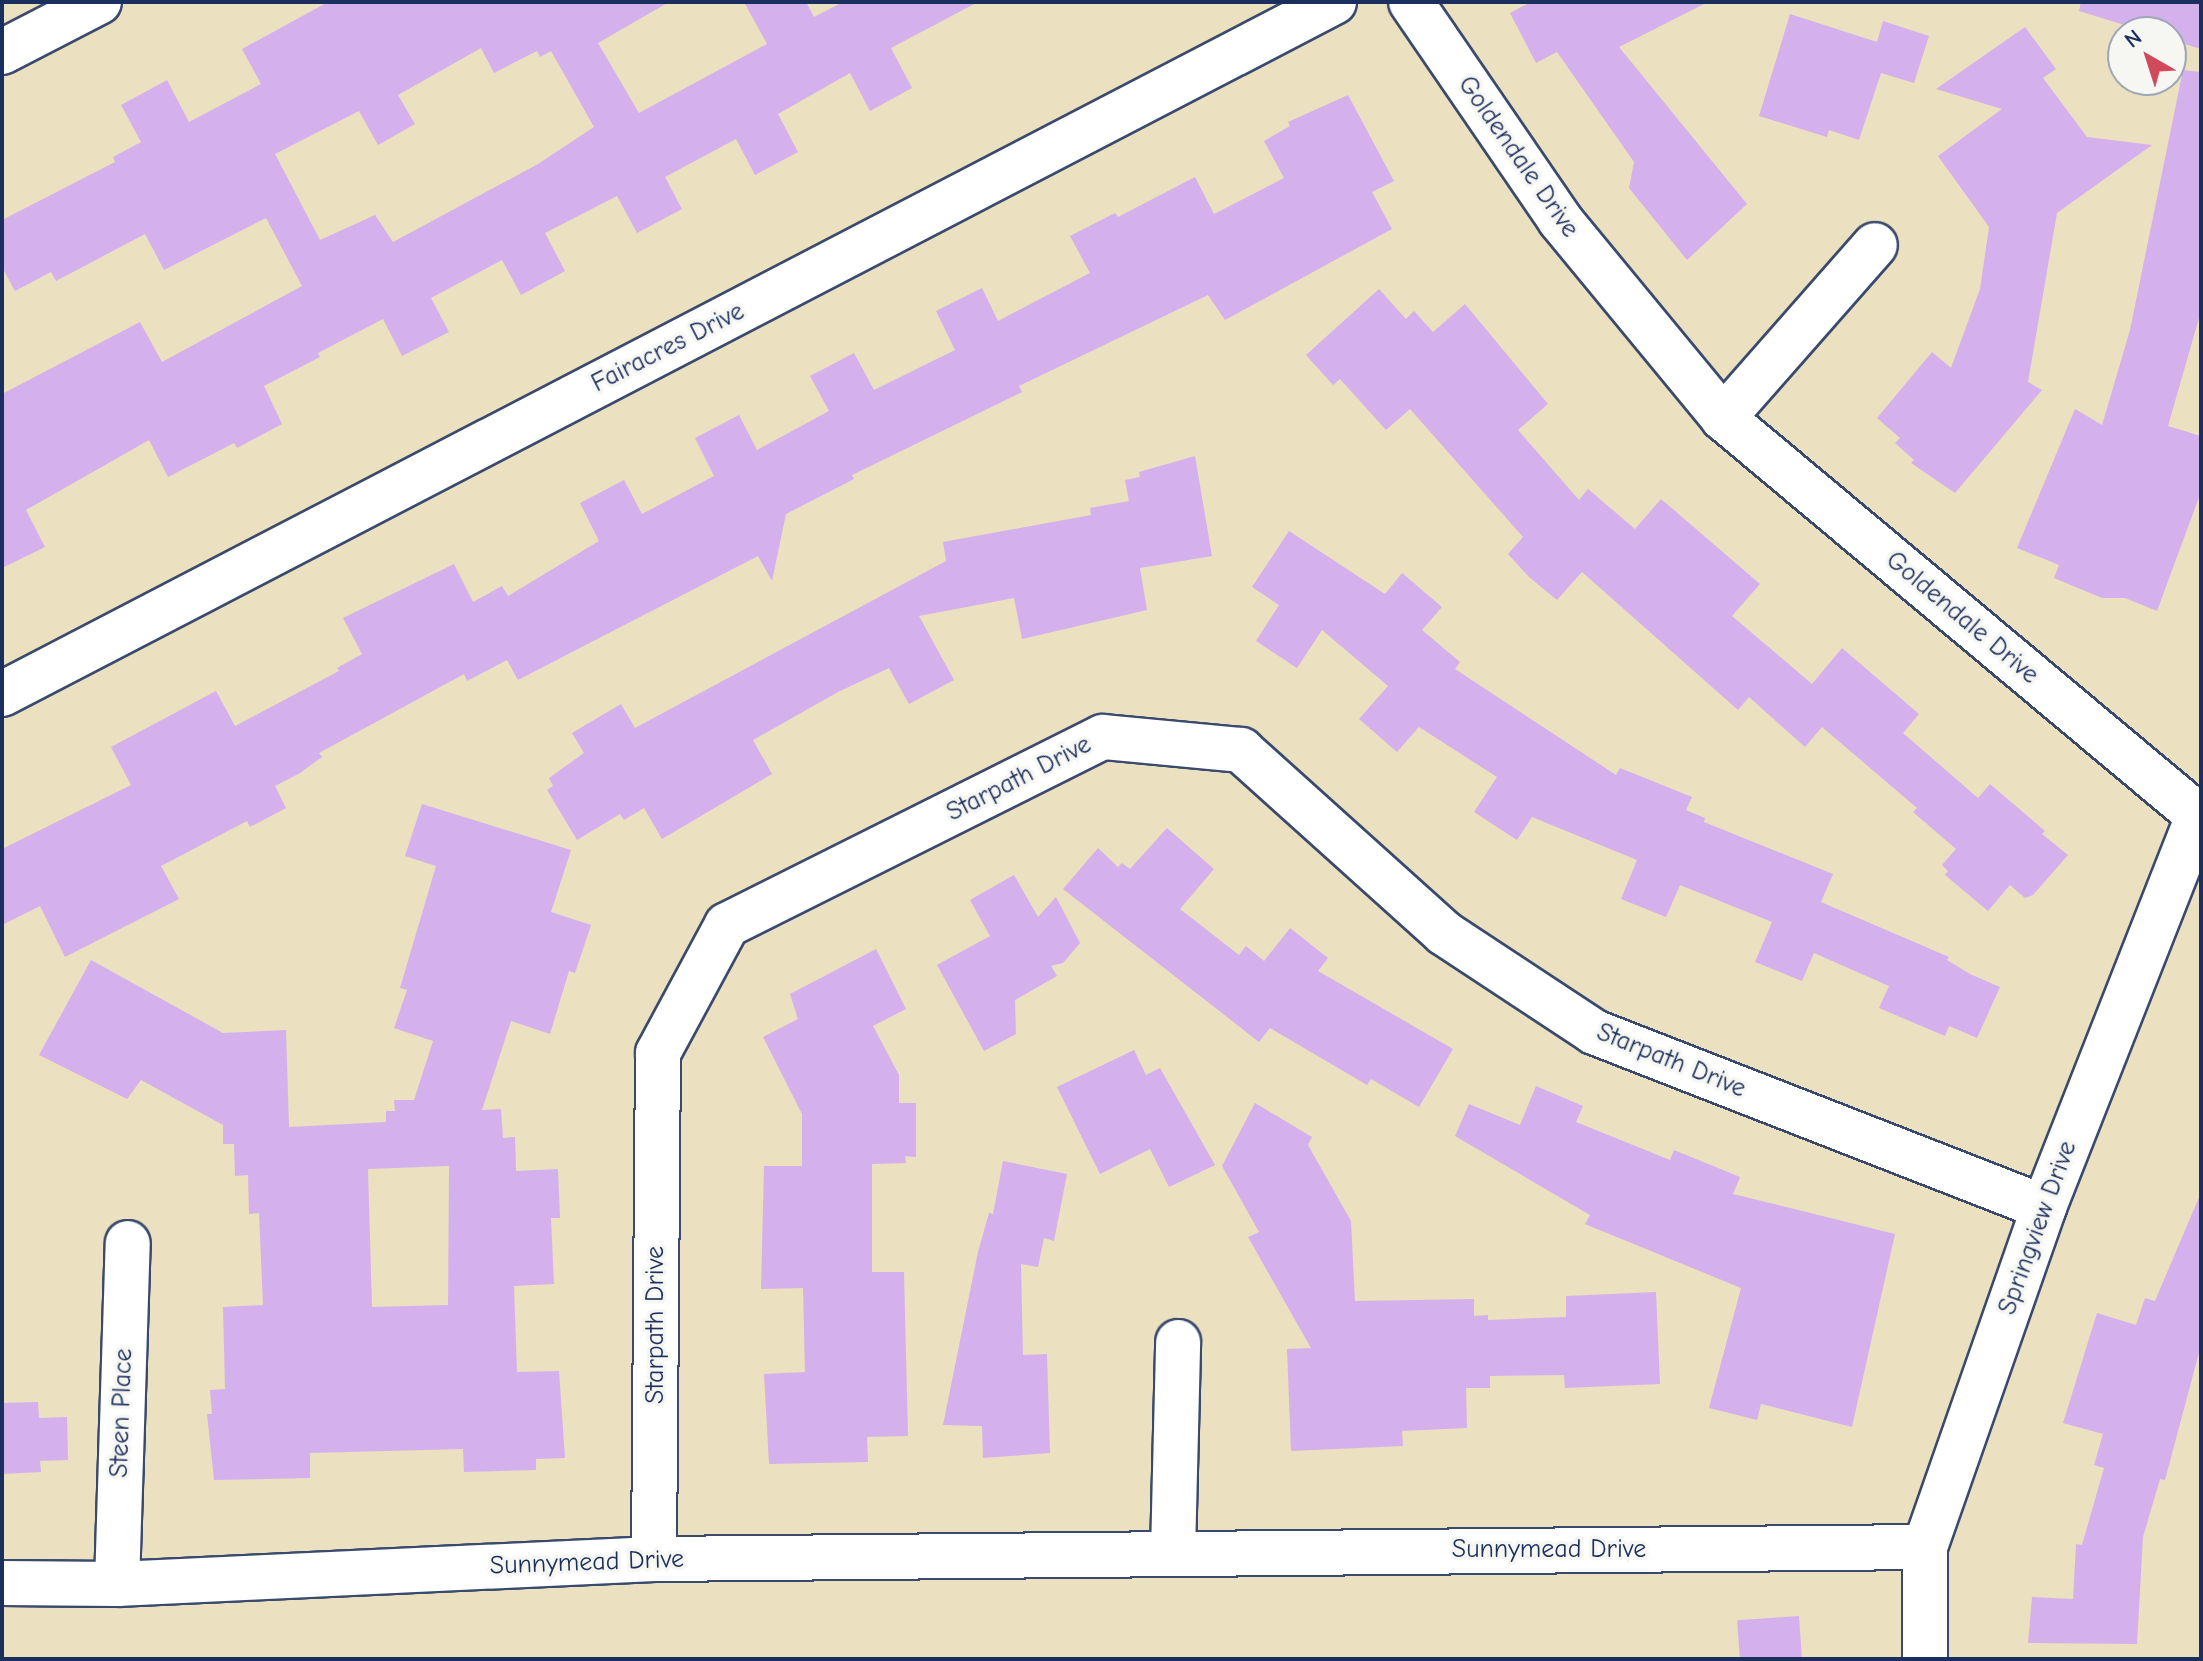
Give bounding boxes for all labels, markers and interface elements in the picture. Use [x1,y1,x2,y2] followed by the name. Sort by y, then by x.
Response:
[2107,16,2187,96] north arrow
[2119,24,2147,54] text: N
[1451,70,1585,244] street label: Goldendale Drive
[587,296,749,400] street label: Fairacres Drive
[1879,545,2045,691] street label: Goldendale Drive
[942,729,1096,829] street label: Starpath Drive
[1592,1017,1750,1105] street label: Starpath Drive
[1992,1137,2084,1319] street label: Springview Drive
[640,1246,672,1404] street label: Starpath Drive
[104,1348,140,1478] street label: Steen Place
[1452,1534,1646,1566] street label: Sunnymead Drive
[489,1544,685,1582] street label: Sunnymead Drive

